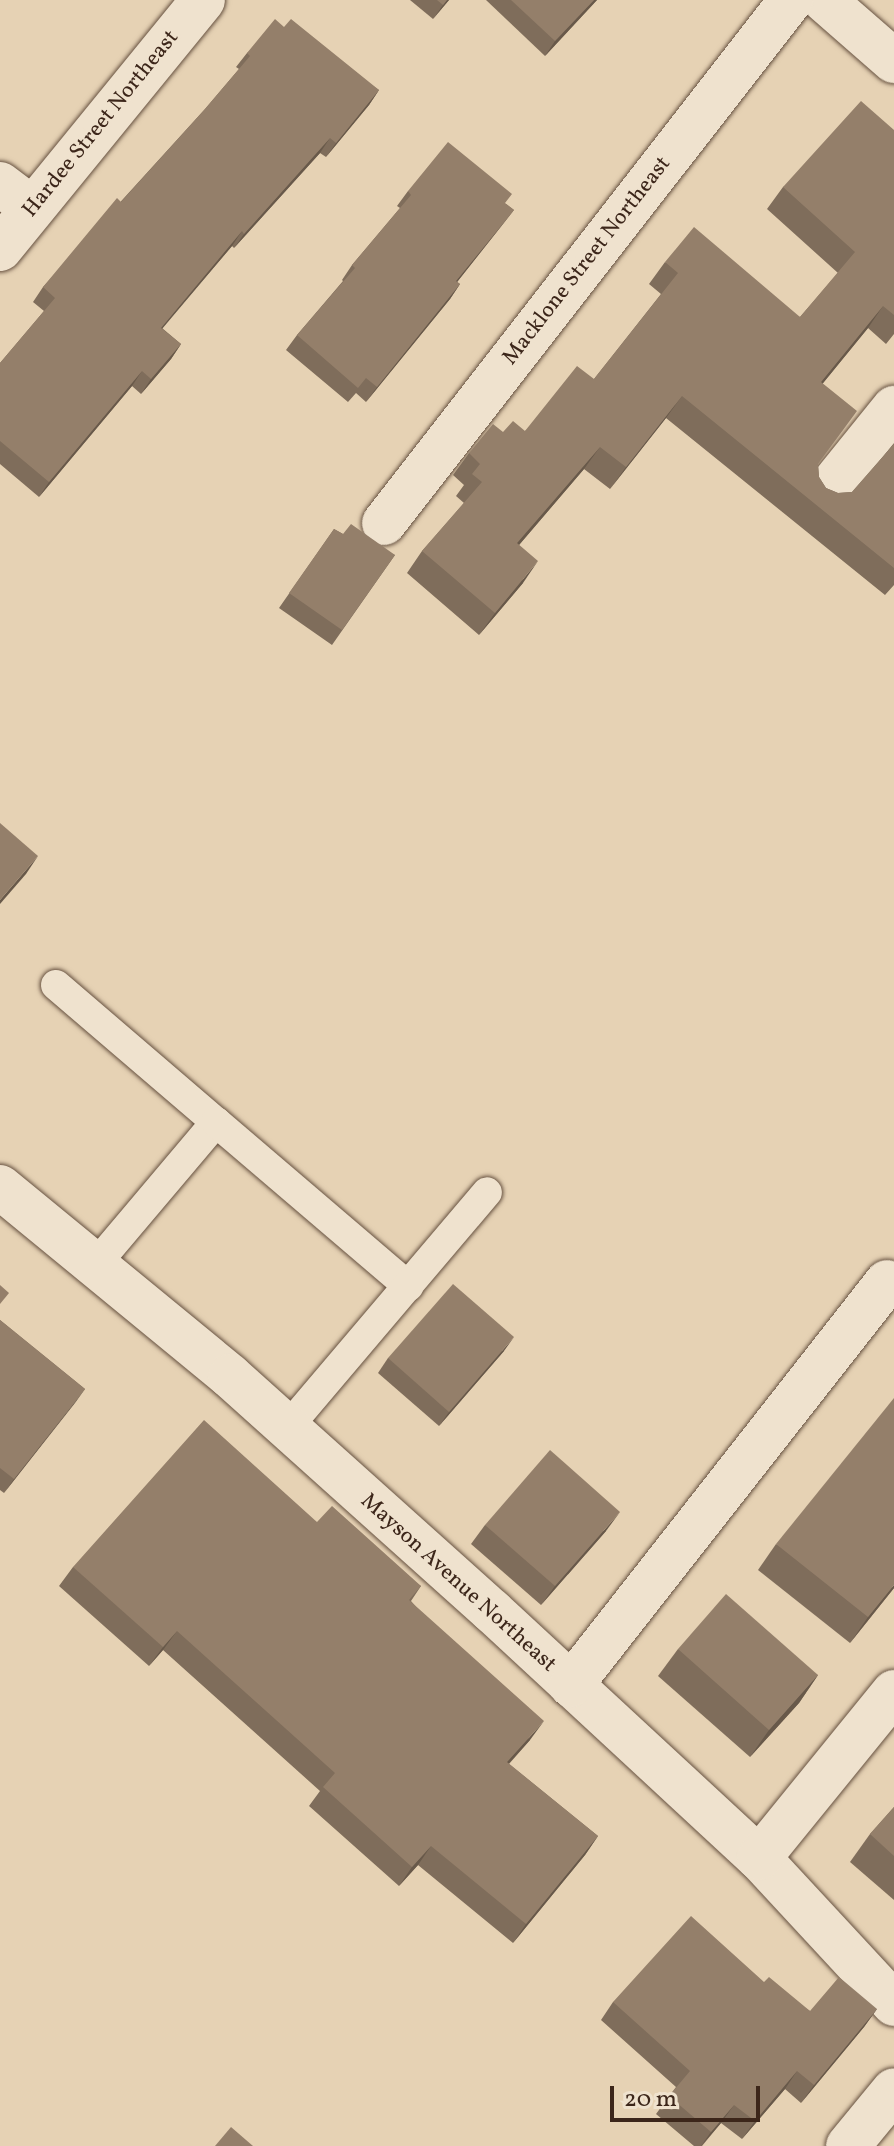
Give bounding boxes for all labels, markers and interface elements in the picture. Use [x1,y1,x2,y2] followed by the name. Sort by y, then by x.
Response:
[17,25,185,223] street label: Hardee Street Northeast
[497,151,677,371] street label: Macklone Street Northeast
[355,1488,561,1678] street label: Mayson Avenue Northeast
[614,2070,764,2120] scale bar
[624,2083,677,2117] text: 20 m

